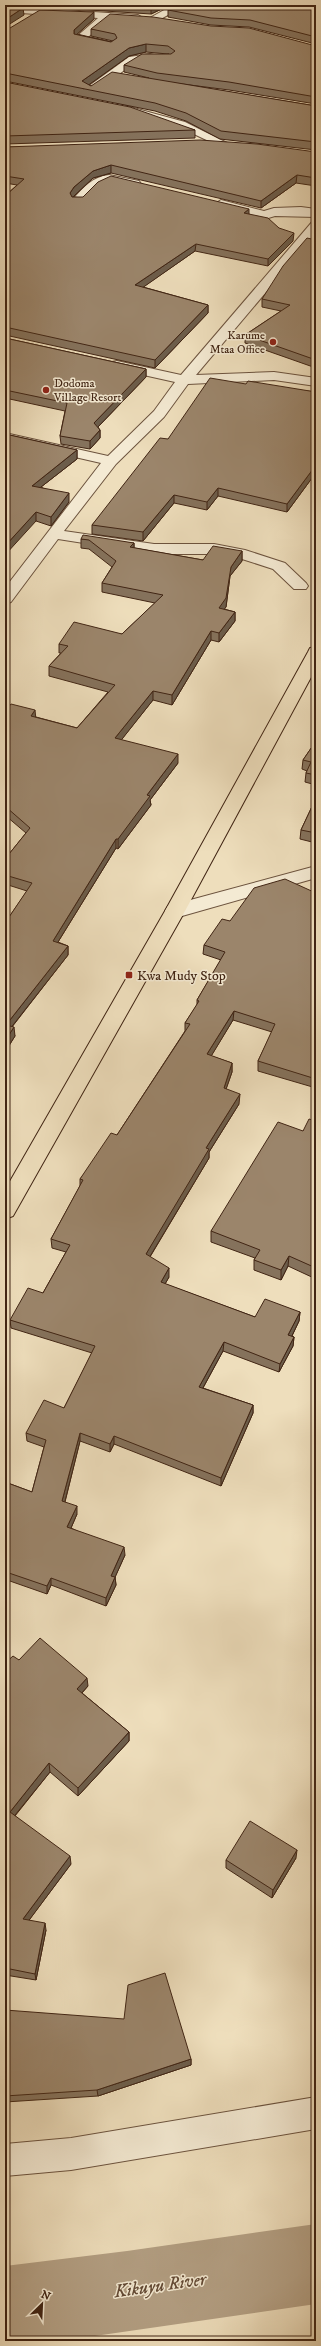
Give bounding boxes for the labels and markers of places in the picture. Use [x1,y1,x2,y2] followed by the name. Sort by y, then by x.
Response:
[210,328,265,357] place label: Karume Mtaa Office
[268,337,278,347] marker: Karume Mtaa Office
[53,376,121,405] place label: Dodoma Village Resort
[41,385,51,395] marker: Dodoma Village Resort
[137,967,226,985] place label: Kwa Mudy Stop
[124,970,134,980] marker: Kwa Mudy Stop

